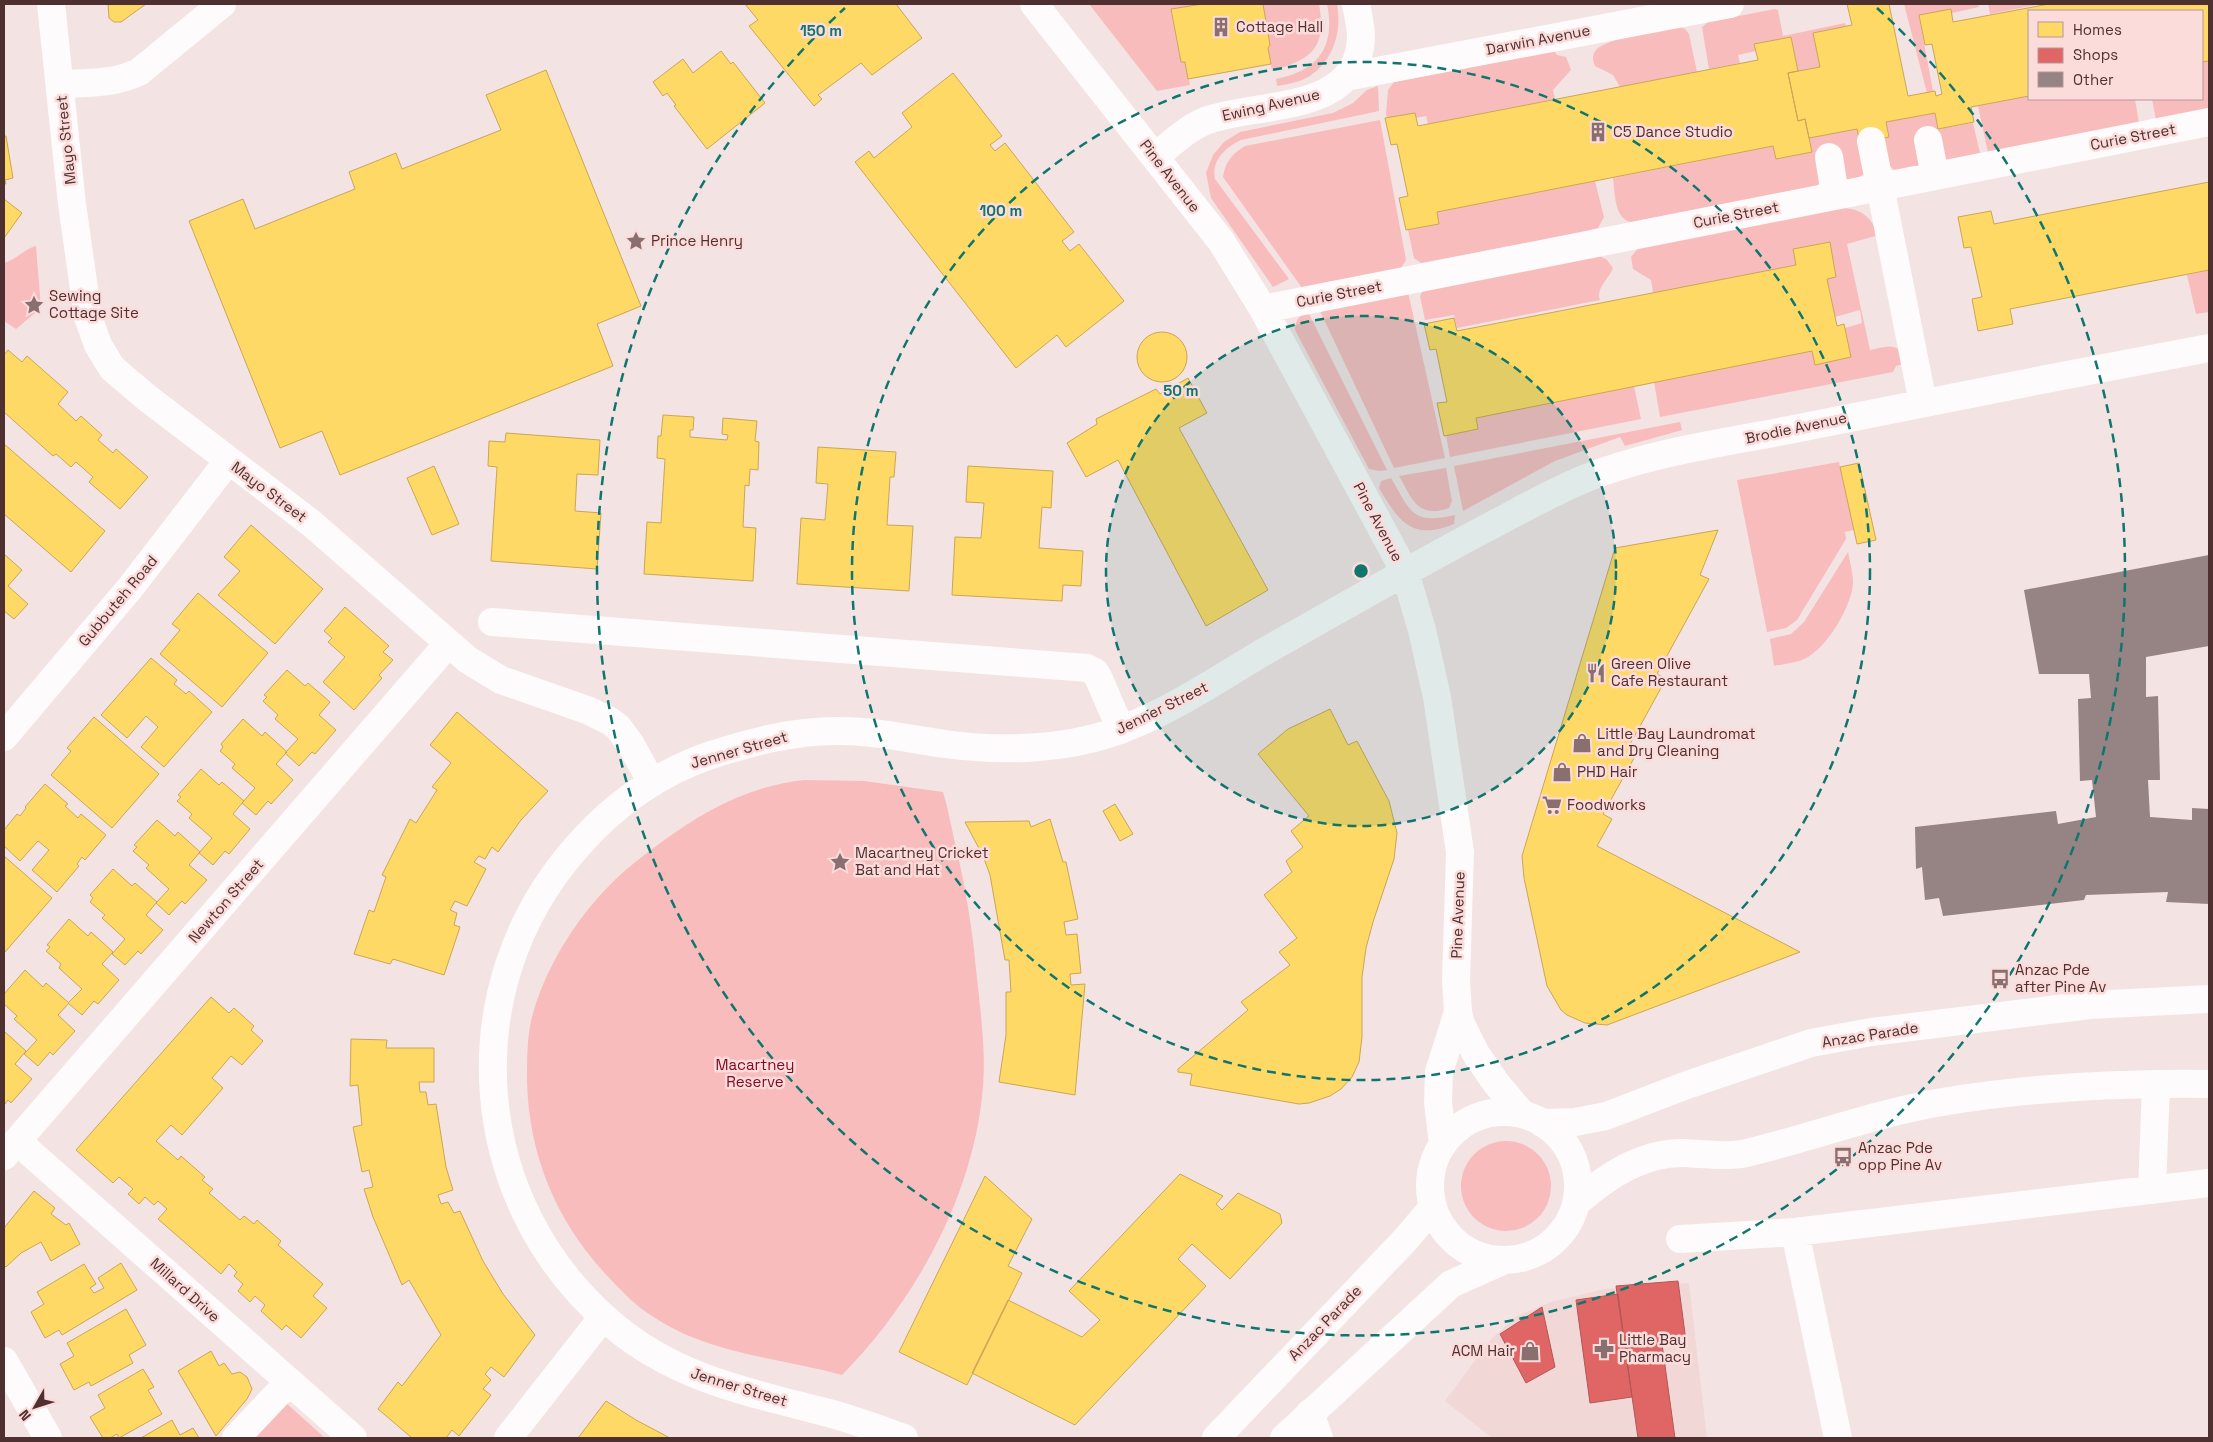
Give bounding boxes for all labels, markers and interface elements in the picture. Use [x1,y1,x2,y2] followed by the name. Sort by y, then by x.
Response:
[2028,10,2203,100] legend
[1210,16,1232,38] building icon: Cottage Hall
[1236,17,1323,36] place label: Cottage Hall
[1484,20,1592,59] street label: Darwin Avenue
[2073,20,2122,39] text: Homes
[800,21,842,40] text: 150 m
[2073,45,2118,64] text: Shops
[2073,70,2114,89] text: Other
[1220,84,1322,125] street label: Ewing Avenue
[51,94,80,186] street label: Mayo Street
[2089,119,2177,154] street label: Curie Street
[1587,121,1609,143] building icon: C5 Dance Studio
[1613,122,1733,141] place label: C5 Dance Studio
[1136,135,1205,216] street label: Pine Avenue
[1692,197,1780,232] street label: Curie Street
[980,201,1022,220] text: 100 m
[625,230,647,252] place icon: Prince Henry
[651,231,743,250] place label: Prince Henry
[1295,276,1383,311] street label: Curie Street
[49,286,139,322] place label: Sewing Cottage Site
[23,294,45,316] place icon: Sewing Cottage Site
[1163,381,1199,400] text: 50 m
[1743,407,1849,448] street label: Brodie Avenue
[228,457,311,526] street label: Mayo Street
[1350,479,1407,565] street label: Pine Avenue
[74,551,161,650] street label: Gubbuteh Road
[1352,562,1370,580] centre of rings
[1611,654,1728,690] place label: Green Olive Cafe Restaurant
[1585,662,1607,684] restaurant icon: Green Olive Cafe Restaurant
[1113,677,1211,738] street label: Jenner Street
[1597,724,1756,760] place label: Little Bay Laundromat and Dry Cleaning
[688,727,790,772] street label: Jenner Street
[1571,732,1593,754] shop icon: Little Bay Laundromat and Dry Cleaning
[1551,761,1573,783] shop icon: PHD Hair
[1577,762,1638,781] place label: PHD Hair
[1541,794,1563,816] supermarket icon: Foodworks
[1567,795,1646,814] place label: Foodworks
[855,843,989,879] place label: Macartney Cricket Bat and Hat
[829,851,851,873] place icon: Macartney Cricket Bat and Hat
[184,855,267,947] street label: Newton Street
[1446,871,1469,959] street label: Pine Avenue
[2015,960,2106,996] place label: Anzac Pde after Pine Av
[1989,968,2011,990] bus stop icon: Anzac Pde after Pine Av
[1820,1017,1920,1052] street label: Anzac Parade
[716,1055,794,1091] park label: Macartney Reserve
[1858,1138,1942,1174] place label: Anzac Pde opp Pine Av
[1832,1146,1854,1168] bus stop icon: Anzac Pde opp Pine Av
[146,1253,224,1326] street label: Millard Drive
[1284,1281,1365,1364] street label: Anzac Parade
[1619,1330,1691,1366] place label: Little Bay Pharmacy
[1593,1338,1615,1360] pharmacy icon: Little Bay Pharmacy
[1519,1340,1541,1362] shop icon: ACM Hair
[1451,1341,1515,1360] place label: ACM Hair
[689,1363,790,1410] street label: Jenner Street
[10,1382,60,1432] north arrow
[15,1406,35,1424] text: N

